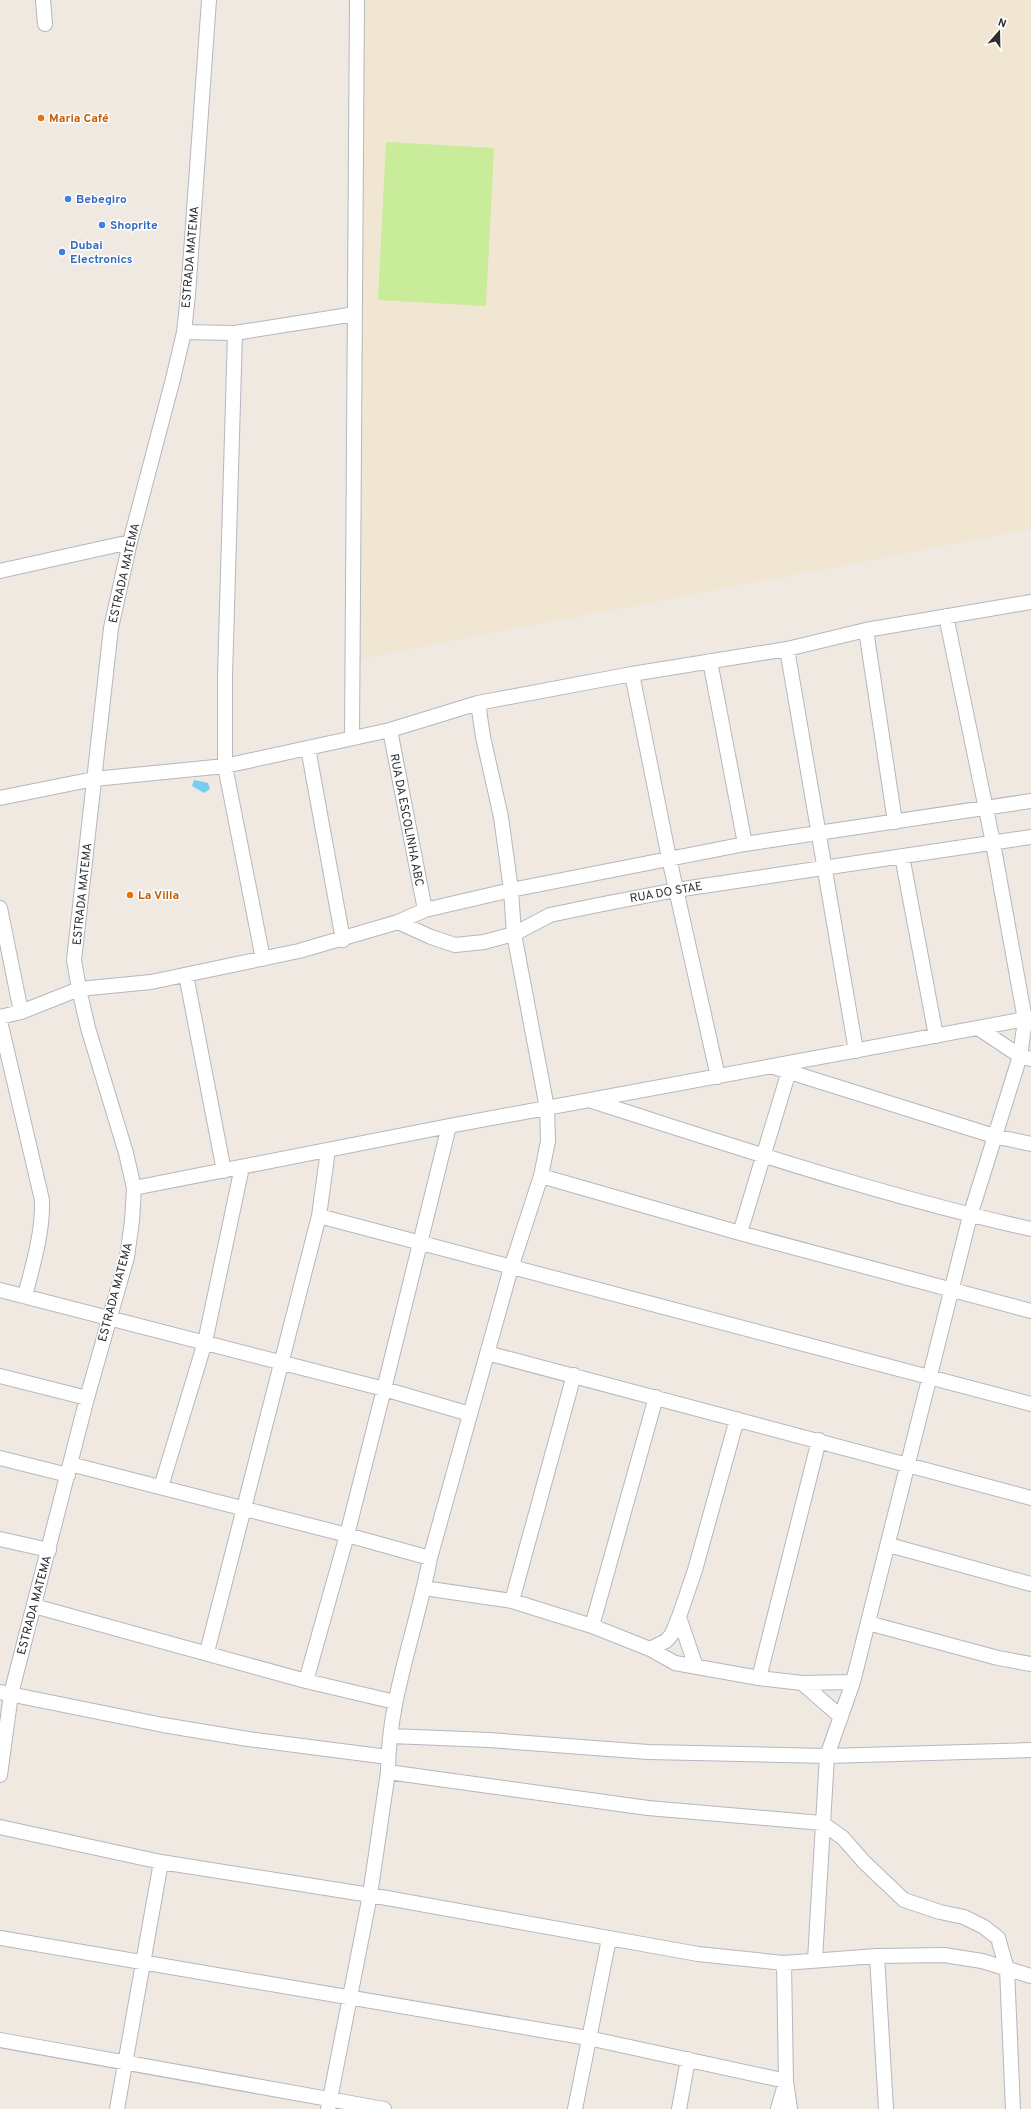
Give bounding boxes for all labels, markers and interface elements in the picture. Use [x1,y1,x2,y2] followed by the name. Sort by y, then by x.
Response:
[979,12,1019,52] north arrow
[996,16,1008,31] text: N
[49,111,109,127] place label: Maria Café
[36,113,46,123] marker: Maria Café
[76,192,127,208] place label: Bebegiro
[63,194,73,204] marker: Bebegiro
[179,205,203,309] street label: ESTRADA MATEMA
[110,218,158,234] place label: Shoprite
[97,220,107,230] marker: Shoprite
[70,238,133,268] place label: Dubai Electronics
[57,247,67,257] marker: Dubai Electronics
[106,521,144,625] street label: ESTRADA MATEMA
[385,752,427,888] street label: RUA DA ESCOLINHA ABC
[70,842,96,946] street label: ESTRADA MATEMA
[629,879,704,907] street label: RUA DO STAE
[138,888,179,904] place label: La Villa
[125,890,135,900] marker: La Villa
[95,1241,137,1344] street label: ESTRADA MATEMA
[14,1554,56,1657] street label: ESTRADA MATEMA

